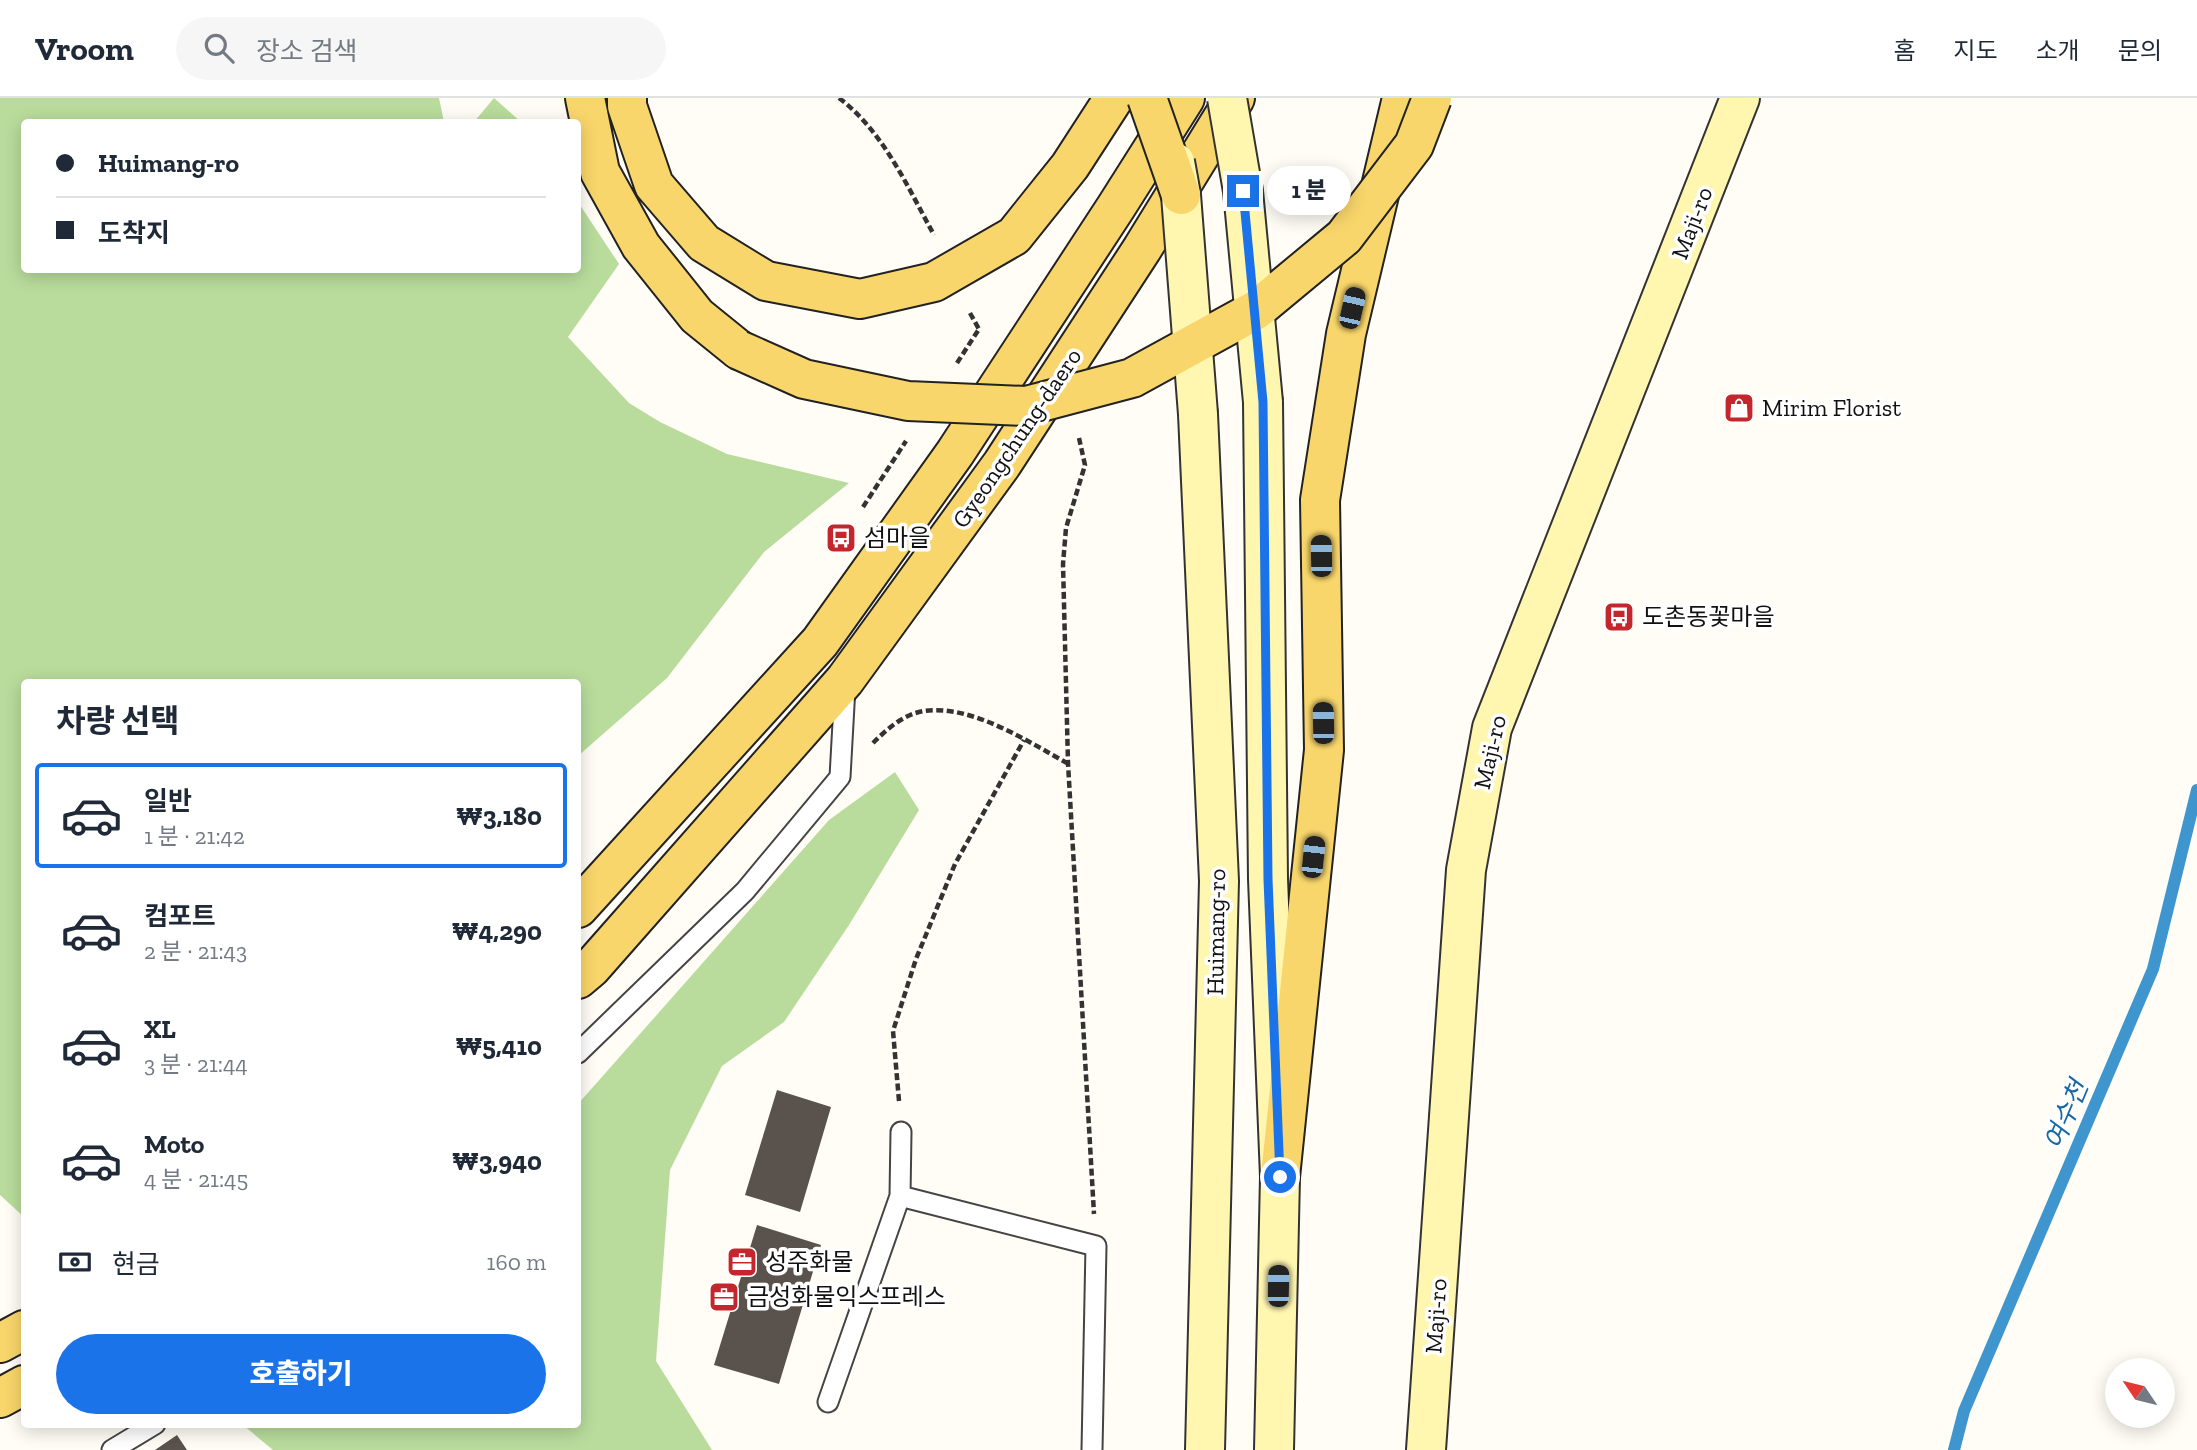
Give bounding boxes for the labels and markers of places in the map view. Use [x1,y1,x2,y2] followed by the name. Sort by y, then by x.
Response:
[1722,391,1756,425] shop icon: Mirim Florist
[1762,393,1901,422] place label: Mirim Florist
[824,521,858,555] bus stop icon: 섬마을
[864,523,930,552] place label: 섬마을
[1602,600,1636,634] bus stop icon: 도촌동꽃마을
[1642,602,1774,631] place label: 도촌동꽃마을
[725,1245,759,1279] office icon: 성주화물
[765,1247,853,1276] place label: 성주화물
[707,1280,741,1314] office icon: 금성화물익스프레스
[747,1282,946,1311] place label: 금성화물익스프레스

